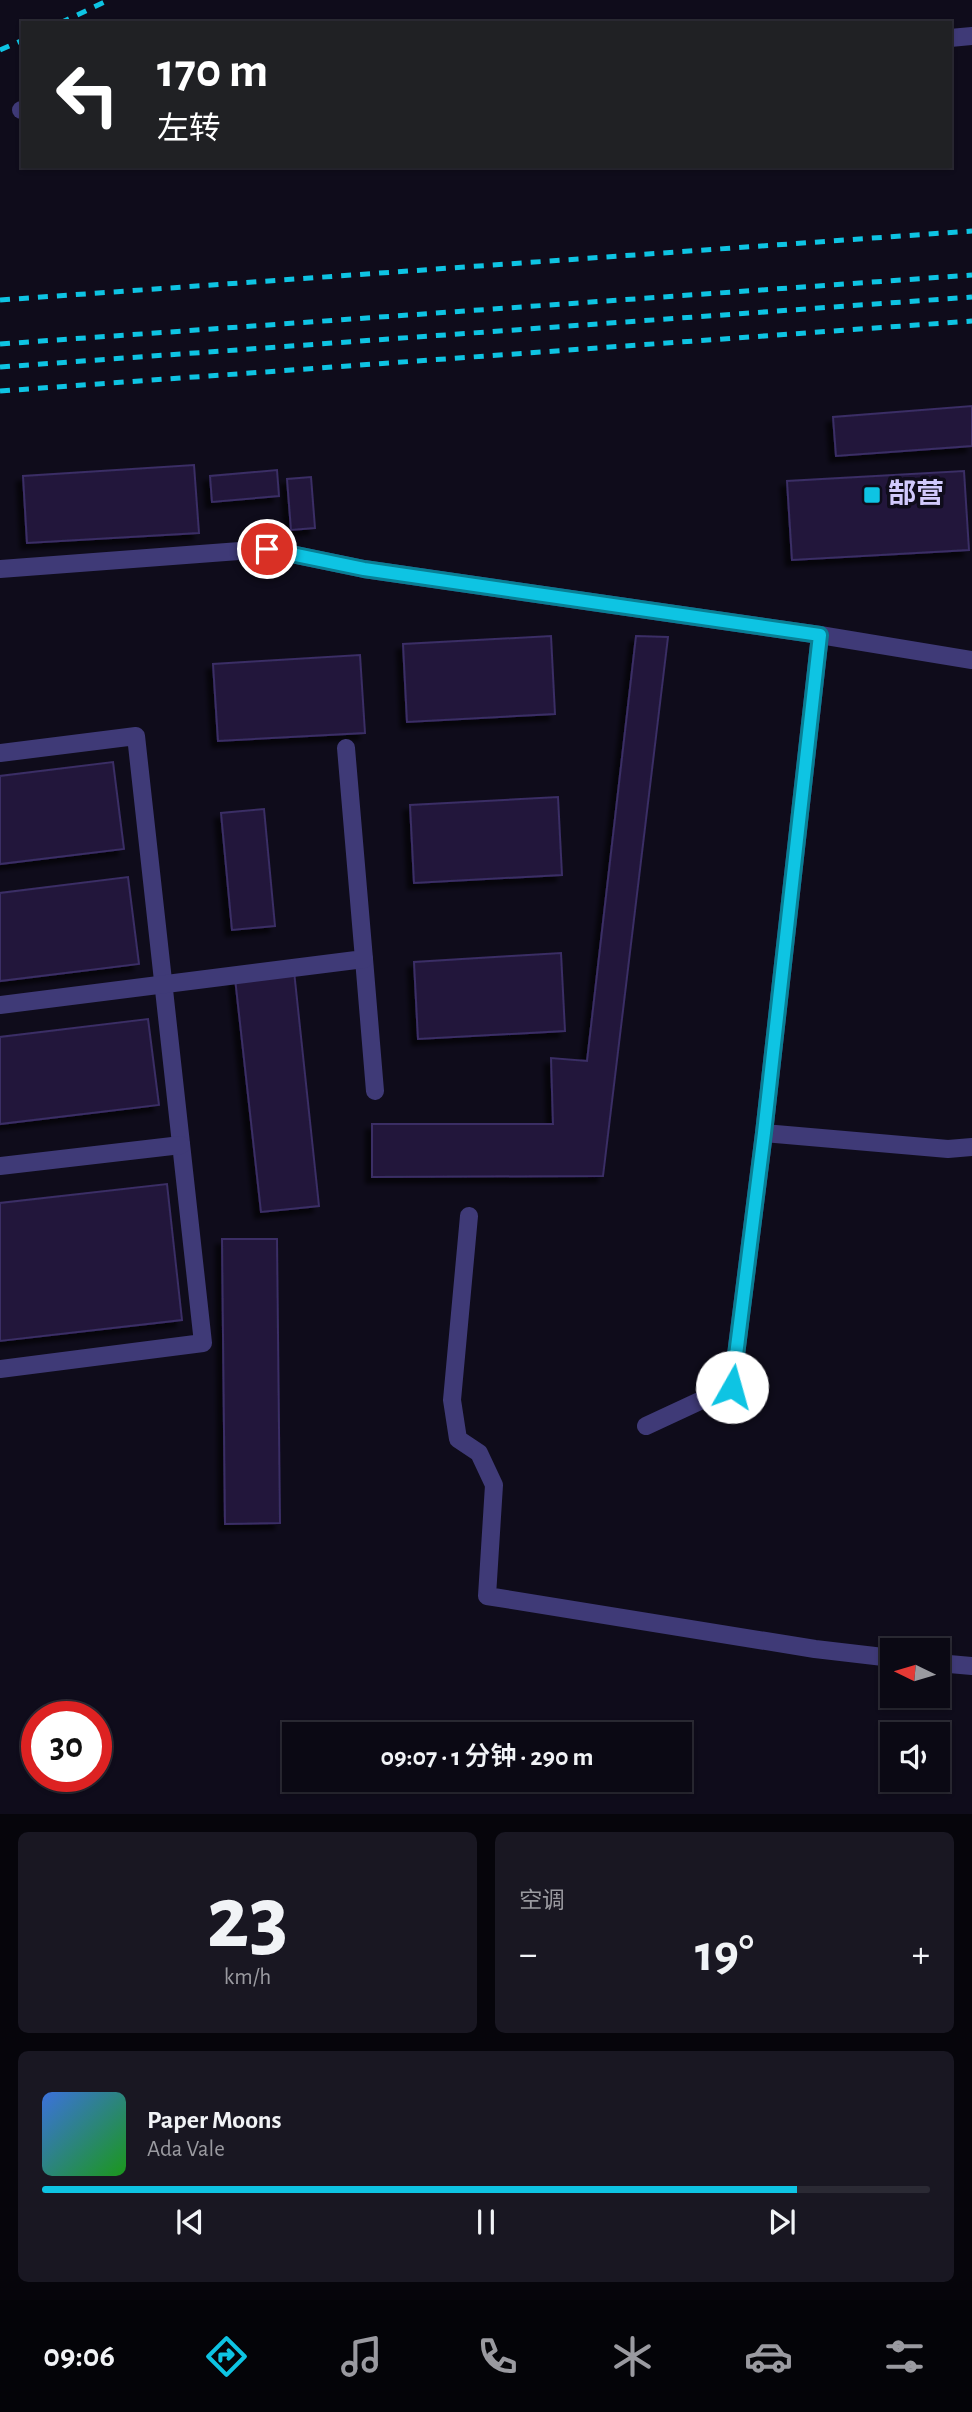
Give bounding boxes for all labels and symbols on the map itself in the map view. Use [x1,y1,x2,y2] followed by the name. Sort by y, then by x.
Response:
[888,479,944,509] place label: 郜营
[862,485,882,505] marker: 郜营
[237,519,297,579] pin
[695,1350,769,1424] position arrow
[880,1638,950,1708] north arrow
[21,1701,112,1792] speed limit sign: 30

